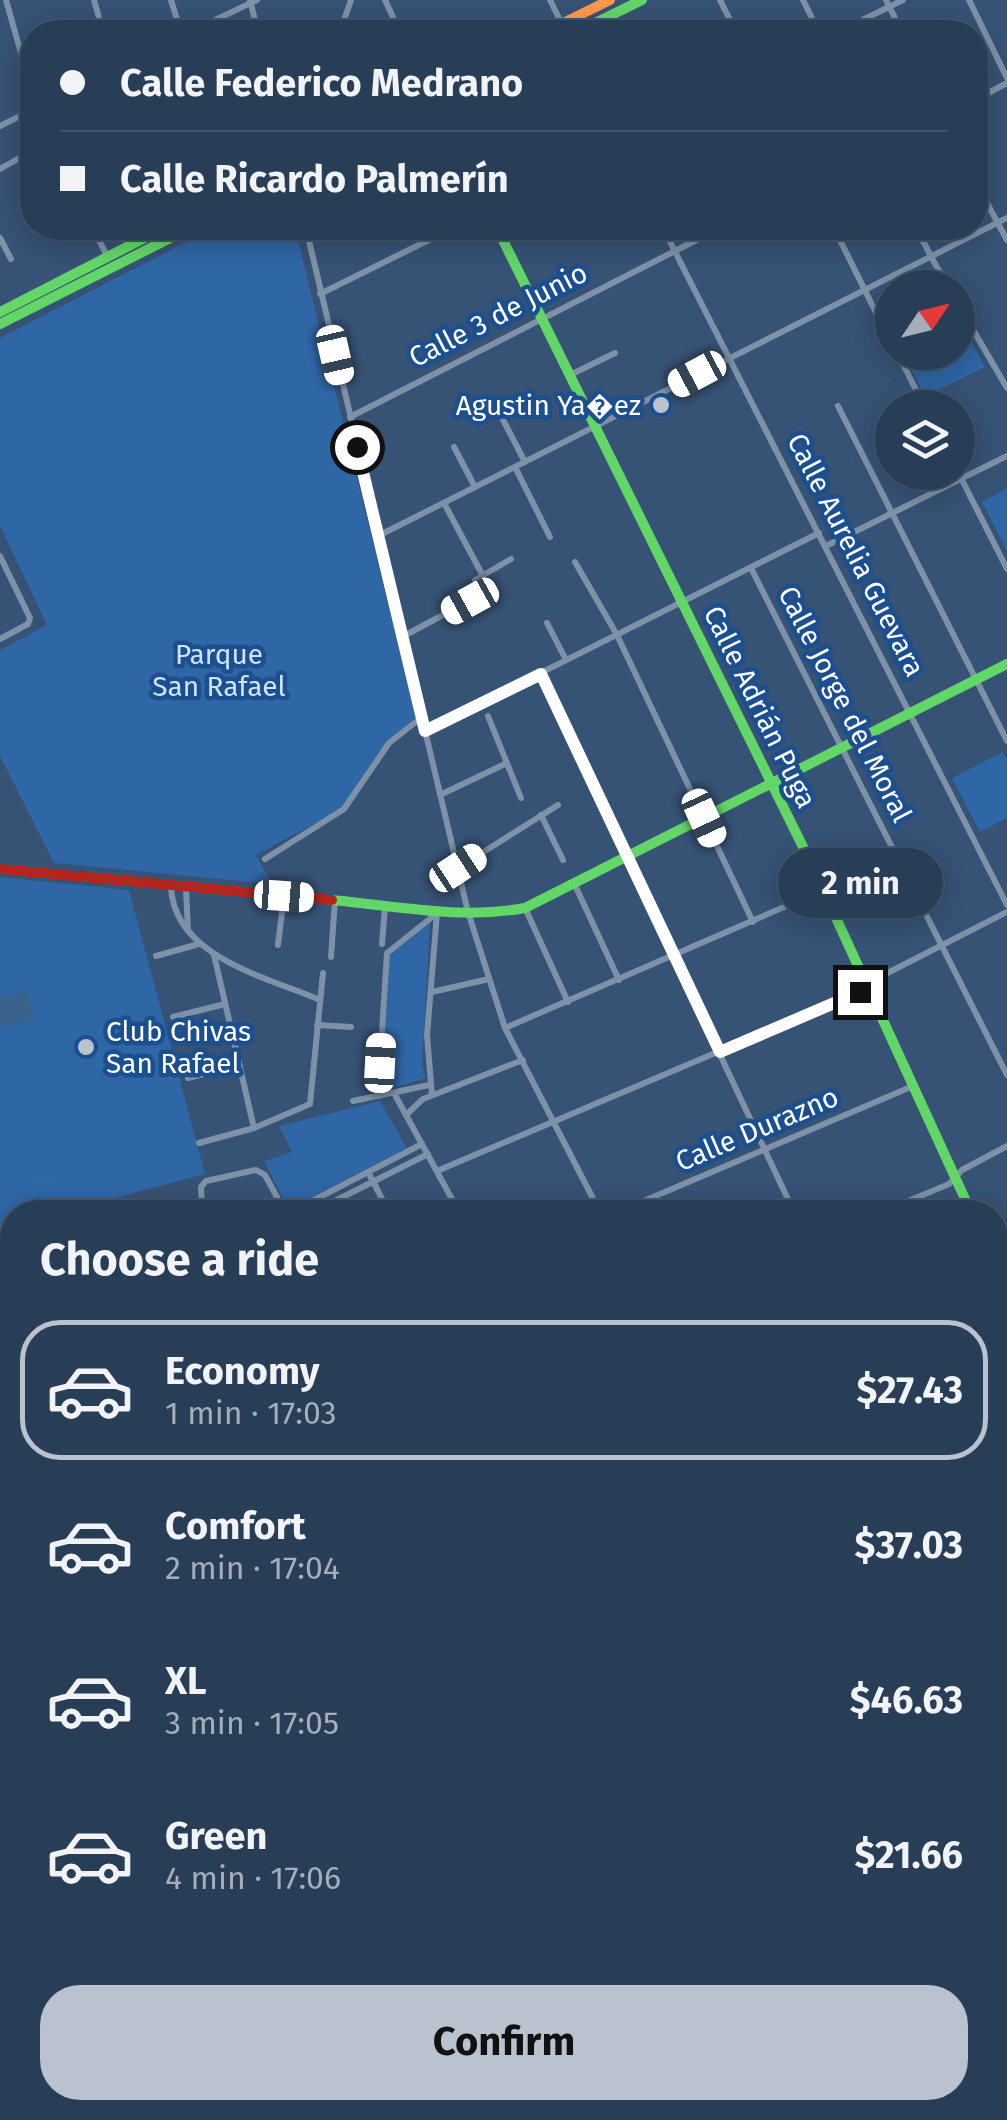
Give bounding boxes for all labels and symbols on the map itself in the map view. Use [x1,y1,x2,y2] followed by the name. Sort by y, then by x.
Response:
[403,256,593,374] street label: Calle 3 de Junio
[875,270,975,370] north arrow
[314,322,356,388] car
[663,347,731,401] car
[456,389,641,422] place label: Agustin Ya�ez
[650,394,672,416] marker: Agustin Ya�ez
[335,425,380,470] route start
[780,428,932,682] street label: Calle Aurelia Guevara
[436,573,504,629] car
[771,581,919,827] street label: Calle Jorge del Moral
[697,600,823,814] street label: Calle Adrián Puga
[152,638,286,703] park label: Parque San Rafael
[678,784,730,852] car
[425,839,491,897] car
[778,847,942,917] callout: 2 min
[253,879,315,913] car
[838,970,883,1015] route end
[106,1015,251,1080] place label: Club Chivas San Rafael
[363,1032,397,1094] car
[75,1036,97,1058] marker: Club Chivas San Rafael
[671,1080,843,1178] street label: Calle Durazno

